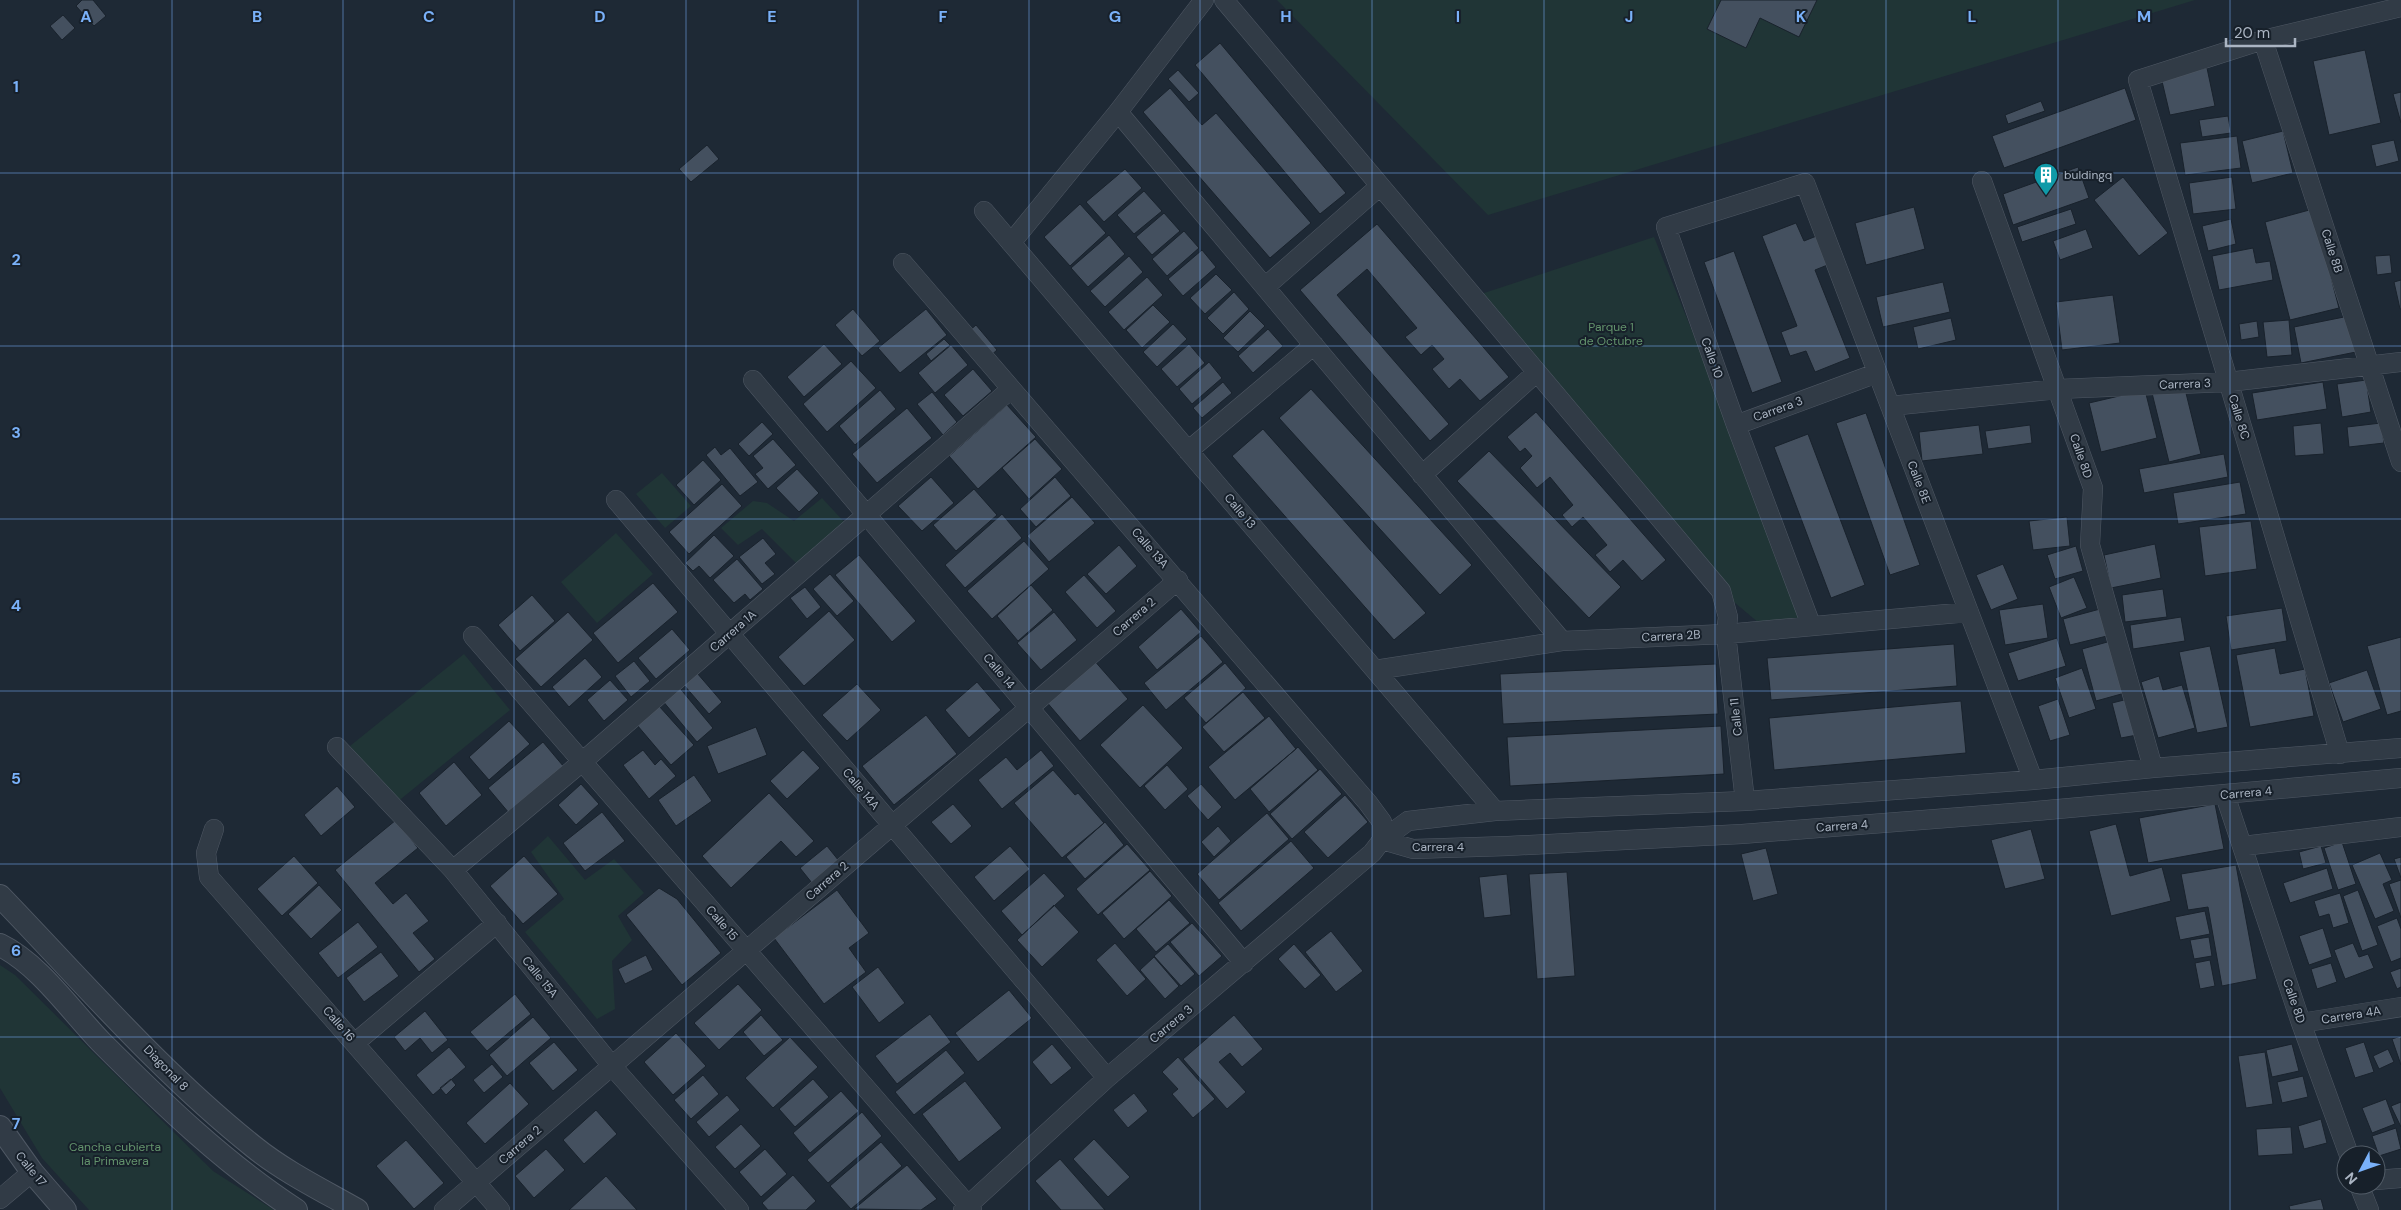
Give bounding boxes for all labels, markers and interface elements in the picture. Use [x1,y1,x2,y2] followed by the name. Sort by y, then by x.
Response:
[80,6,92,27] text: A
[252,6,262,27] text: B
[423,6,435,27] text: C
[594,6,606,27] text: D
[767,6,777,27] text: E
[939,6,948,27] text: F
[1109,6,1121,27] text: G
[1280,6,1292,27] text: H
[1456,6,1460,27] text: I
[1625,6,1633,27] text: J
[1796,6,1807,27] text: K
[1968,6,1977,27] text: L
[2137,6,2151,27] text: M
[2226,15,2295,47] scale bar
[2234,23,2270,43] text: 20 m
[13,76,19,97] text: 1
[2033,162,2059,196] building icon: buldingq
[2064,167,2112,183] place label: buldingq
[2317,227,2347,275] street label: Calle 8B
[11,249,21,270] text: 2
[1579,319,1643,349] park label: Parque 1 de Octubre
[1697,335,1727,381] street label: Calle 10
[2159,375,2211,393] street label: Carrera 3
[2225,392,2254,442] street label: Calle 8C
[1751,393,1805,425] street label: Carrera 3
[11,422,21,443] text: 3
[2066,432,2096,480] street label: Calle 8D
[1904,458,1935,506] street label: Calle 8E
[1221,490,1259,532] street label: Calle 13
[1128,524,1172,572] street label: Calle 13A
[1109,594,1159,640] street label: Carrera 2
[11,595,21,616] text: 4
[706,606,760,656] street label: Carrera 1A
[1641,626,1701,646] street label: Carrera 2B
[980,650,1018,692] street label: Calle 14
[1726,697,1746,737] street label: Calle 11
[839,765,883,813] street label: Calle 14A
[11,768,21,789] text: 5
[2219,783,2273,803] street label: Carrera 4
[1815,816,1869,836] street label: Carrera 4
[1412,839,1464,855] street label: Carrera 4
[802,858,852,904] street label: Carrera 2
[702,902,742,944] street label: Calle 15
[11,940,21,961] text: 6
[518,953,562,1001] street label: Calle 15A
[2279,977,2309,1025] street label: Calle 8D
[1146,1001,1196,1047] street label: Carrera 3
[2320,1002,2382,1028] street label: Carrera 4A
[319,1003,359,1045] street label: Calle 16
[140,1042,192,1094] street label: Diagonal 8
[12,1113,21,1134] text: 7
[495,1122,545,1168] street label: Carrera 2
[69,1139,161,1169] park label: Cancha cubierta la Primavera
[2336,1145,2386,1195] north arrow
[12,1148,50,1190] street label: Calle 17
[2341,1169,2361,1188] text: N

